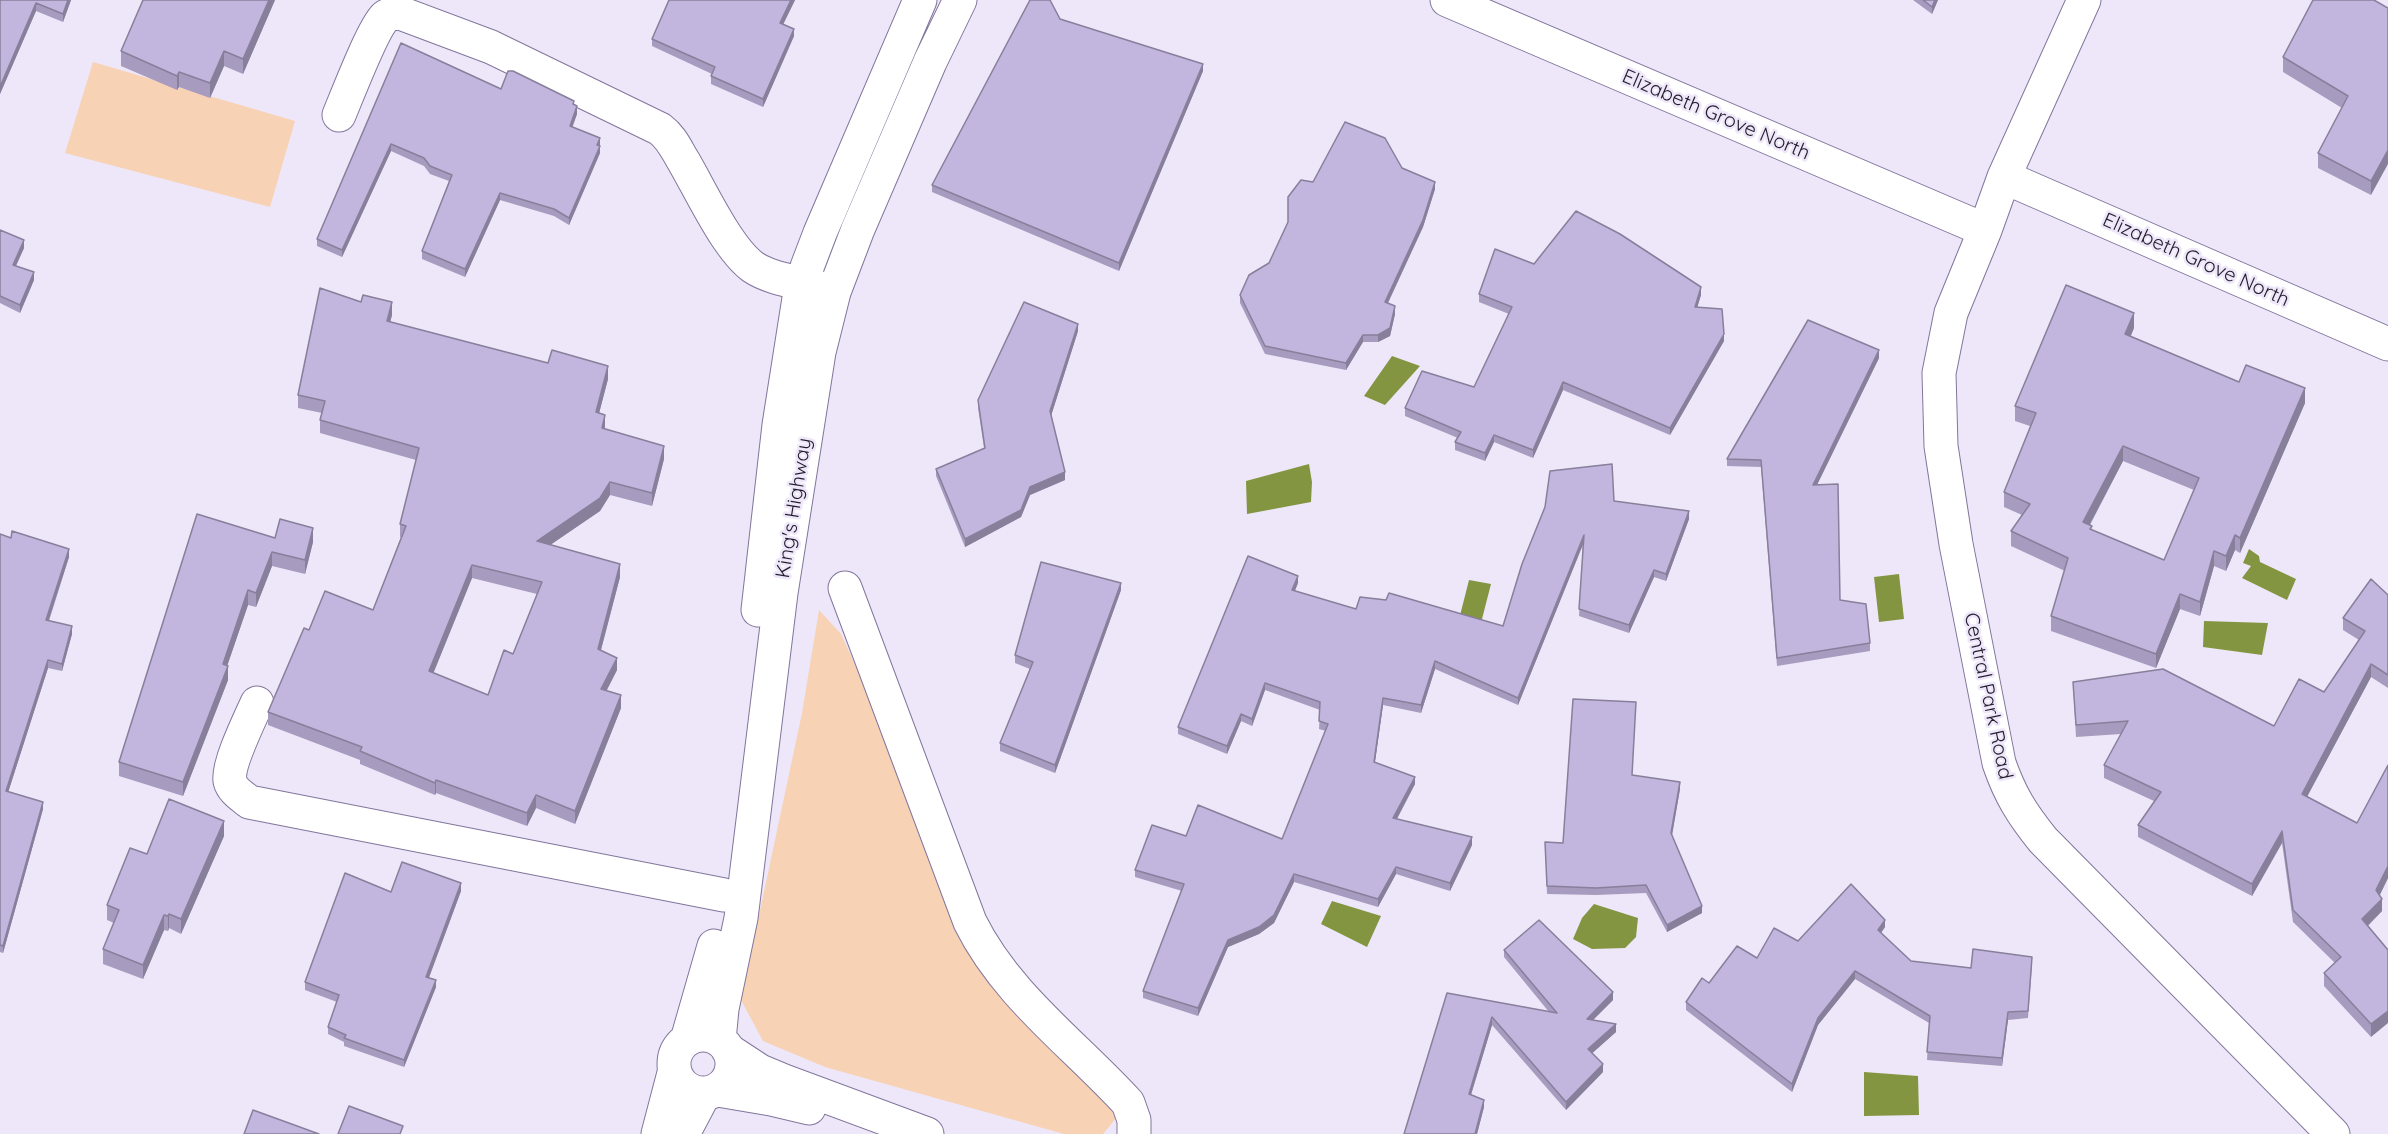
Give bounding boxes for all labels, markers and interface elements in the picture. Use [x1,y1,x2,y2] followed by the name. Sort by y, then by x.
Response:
[1618,65,1814,165] street label: Elizabeth Grove North
[2099,208,2293,312] street label: Elizabeth Grove North
[771,436,817,580] street label: King's Highway
[1959,610,2017,782] street label: Central Park Road

